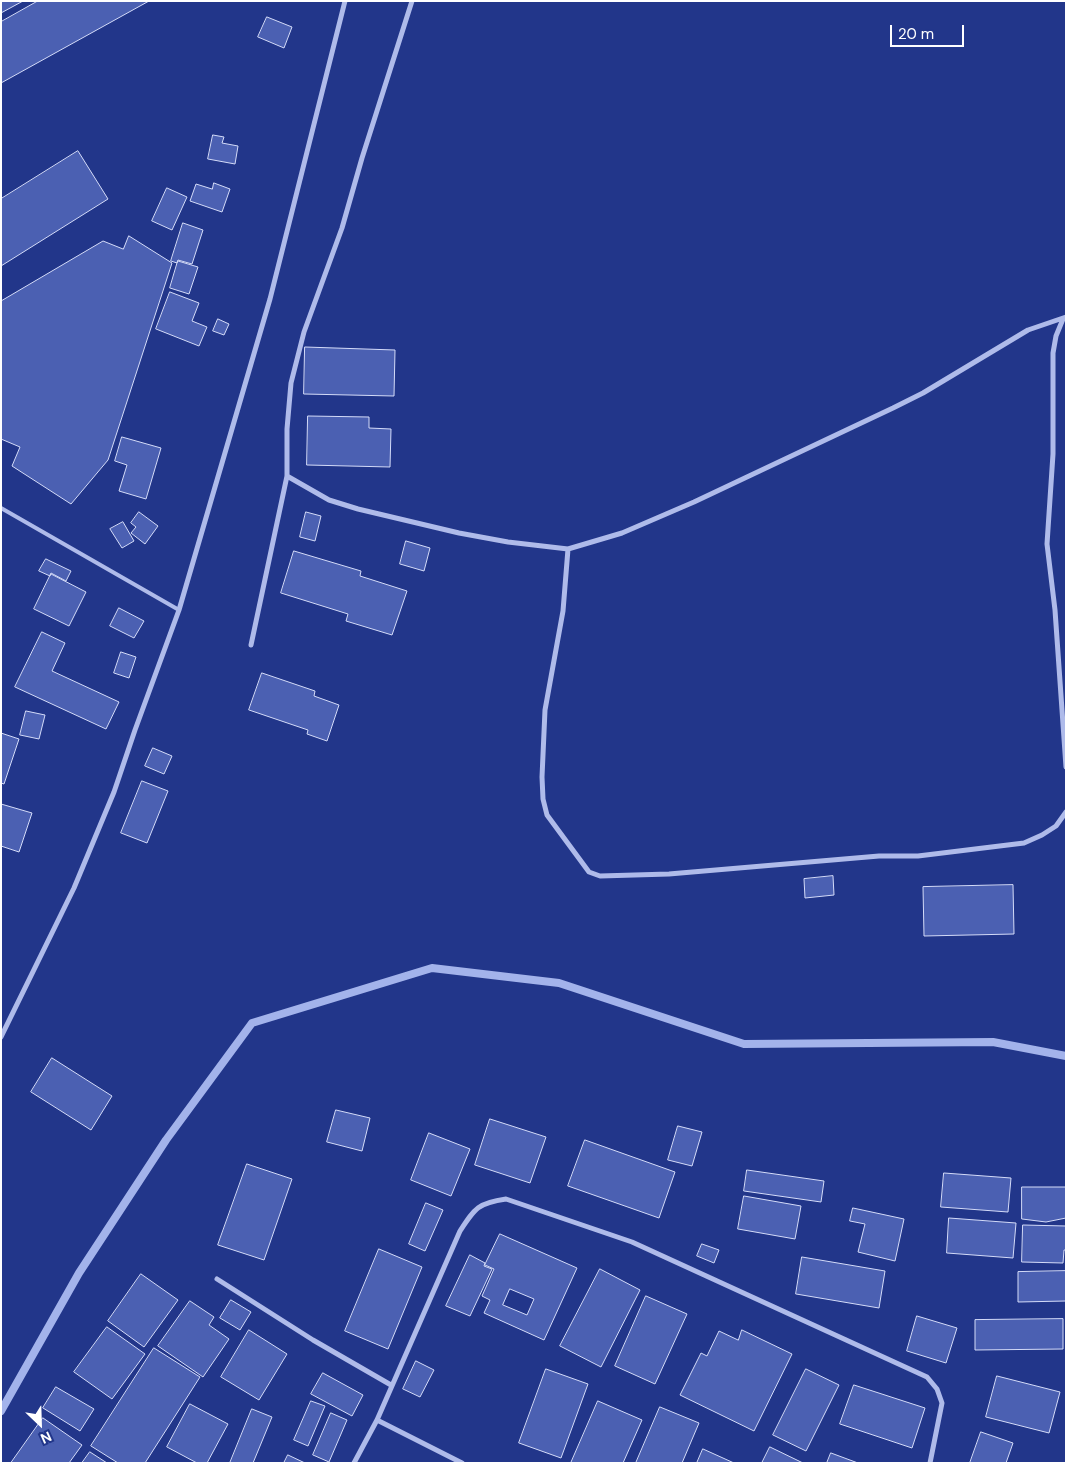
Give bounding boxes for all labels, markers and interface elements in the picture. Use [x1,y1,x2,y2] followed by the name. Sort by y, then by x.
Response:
[892,15,966,47] scale bar
[898,24,934,44] text: 20 m
[15,1399,65,1449] north arrow
[38,1427,54,1448] text: N

